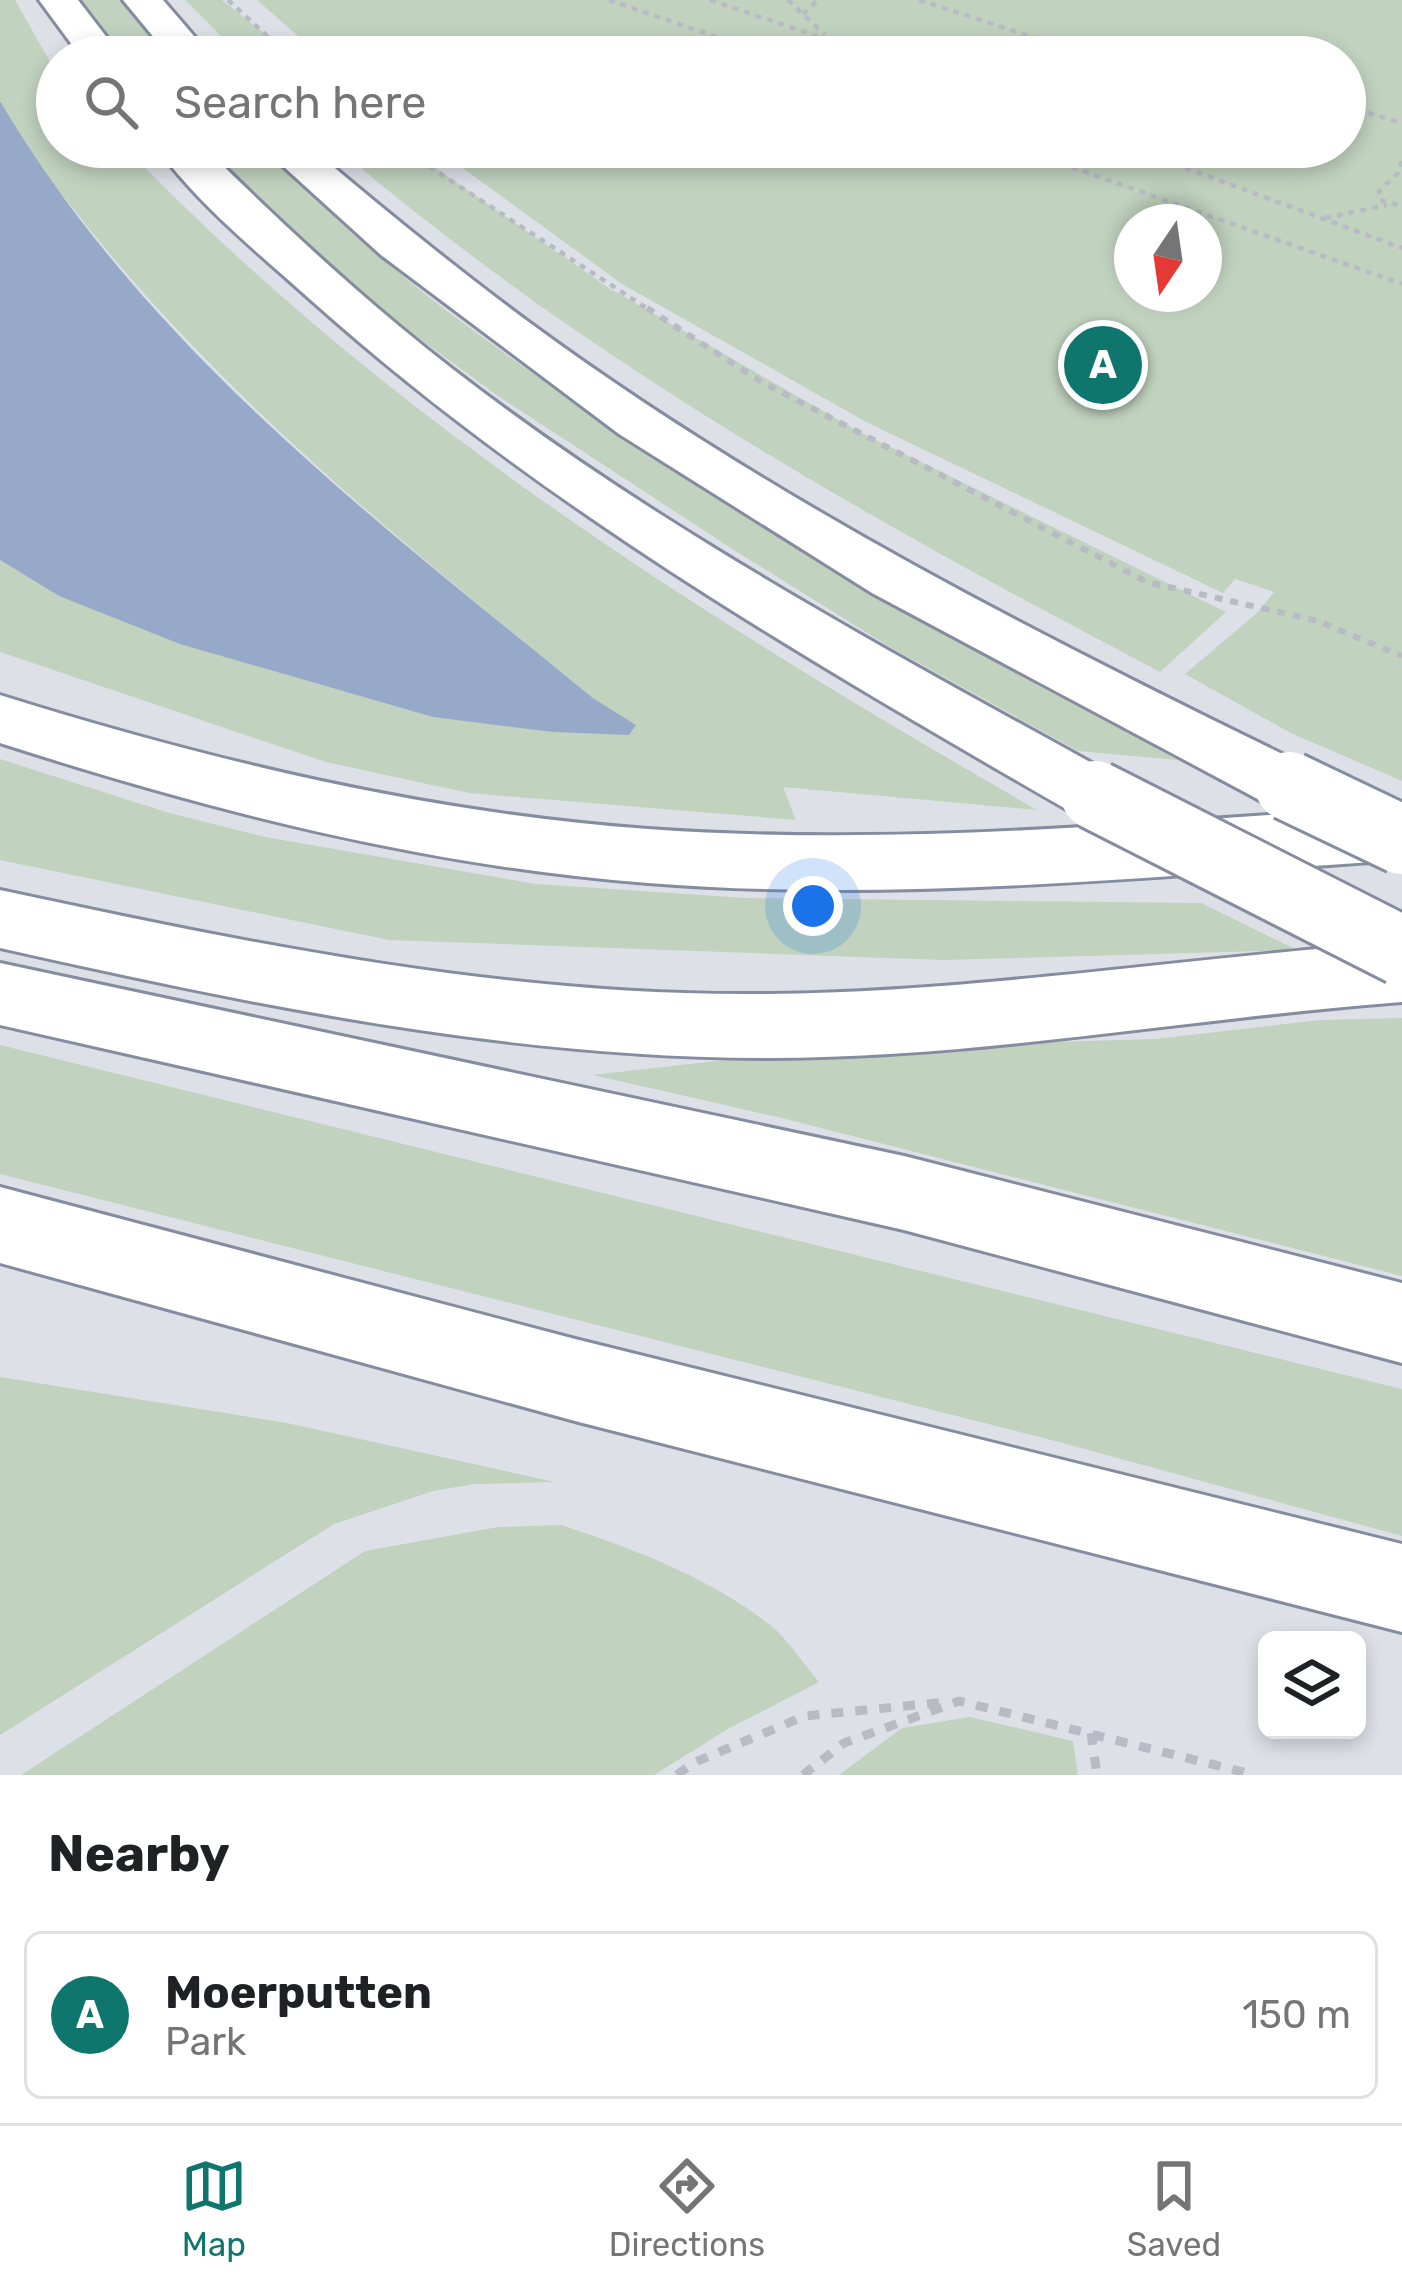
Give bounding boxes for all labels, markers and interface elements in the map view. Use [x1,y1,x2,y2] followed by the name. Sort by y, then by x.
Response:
[36,36,1366,168] search box
[78,69,144,135] icon: search
[174,76,426,129] text: Search here
[1114,204,1222,312] north arrow
[1064,320,1142,410] pin: A
[783,876,843,936] your location
[1258,1631,1366,1739] map controls
[1258,1631,1366,1739] button: layers
[48,1823,230,1884] text: Nearby
[165,1966,432,2019] text: Moerputten
[76,1992,104,2038] text: A
[1242,1992,1351,2038] text: 150 m
[165,2019,246,2065] text: Park
[181,2153,247,2264] tab: Map
[609,2153,765,2264] tab: Directions
[1127,2153,1221,2264] tab: Saved

